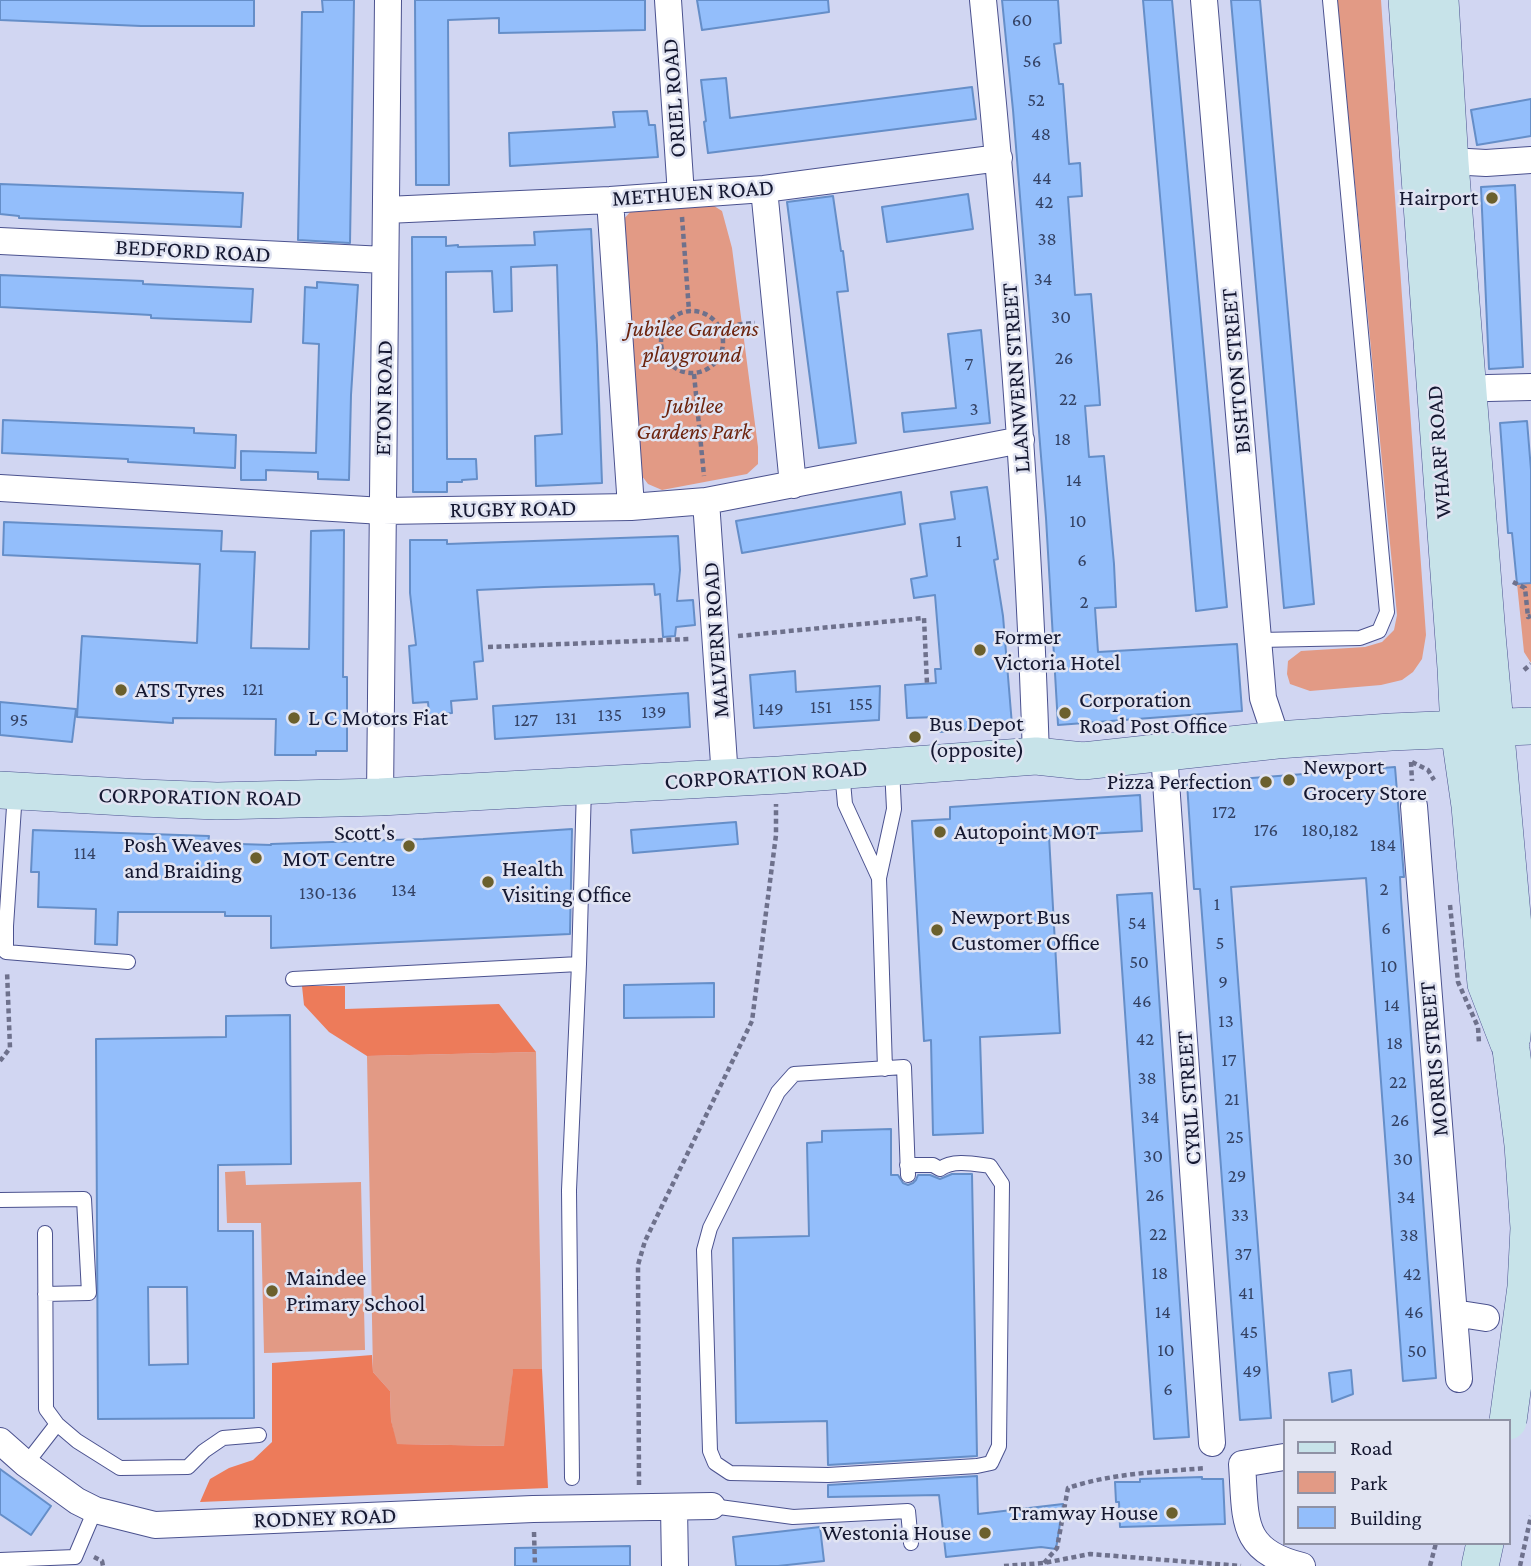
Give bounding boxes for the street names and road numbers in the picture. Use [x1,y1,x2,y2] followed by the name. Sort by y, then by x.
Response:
[656,37,692,159] street label: ORIEL ROAD
[611,174,775,212] street label: METHUEN ROAD
[115,233,271,269] street label: BEDFORD ROAD
[996,282,1036,474] street label: LLANWERN STREET
[1215,287,1257,455] street label: BISHTON STREET
[369,340,399,456] street label: ETON ROAD
[1421,384,1457,520] street label: WHARF ROAD
[449,494,577,524] street label: RUGBY ROAD
[697,561,735,719] street label: MALVERN ROAD
[664,754,868,796] street label: CORPORATION ROAD
[98,781,302,813] street label: CORPORATION ROAD
[1413,980,1455,1138] street label: MORRIS STREET
[1171,1030,1207,1166] street label: CYRIL STREET
[253,1502,397,1534] street label: RODNEY ROAD

